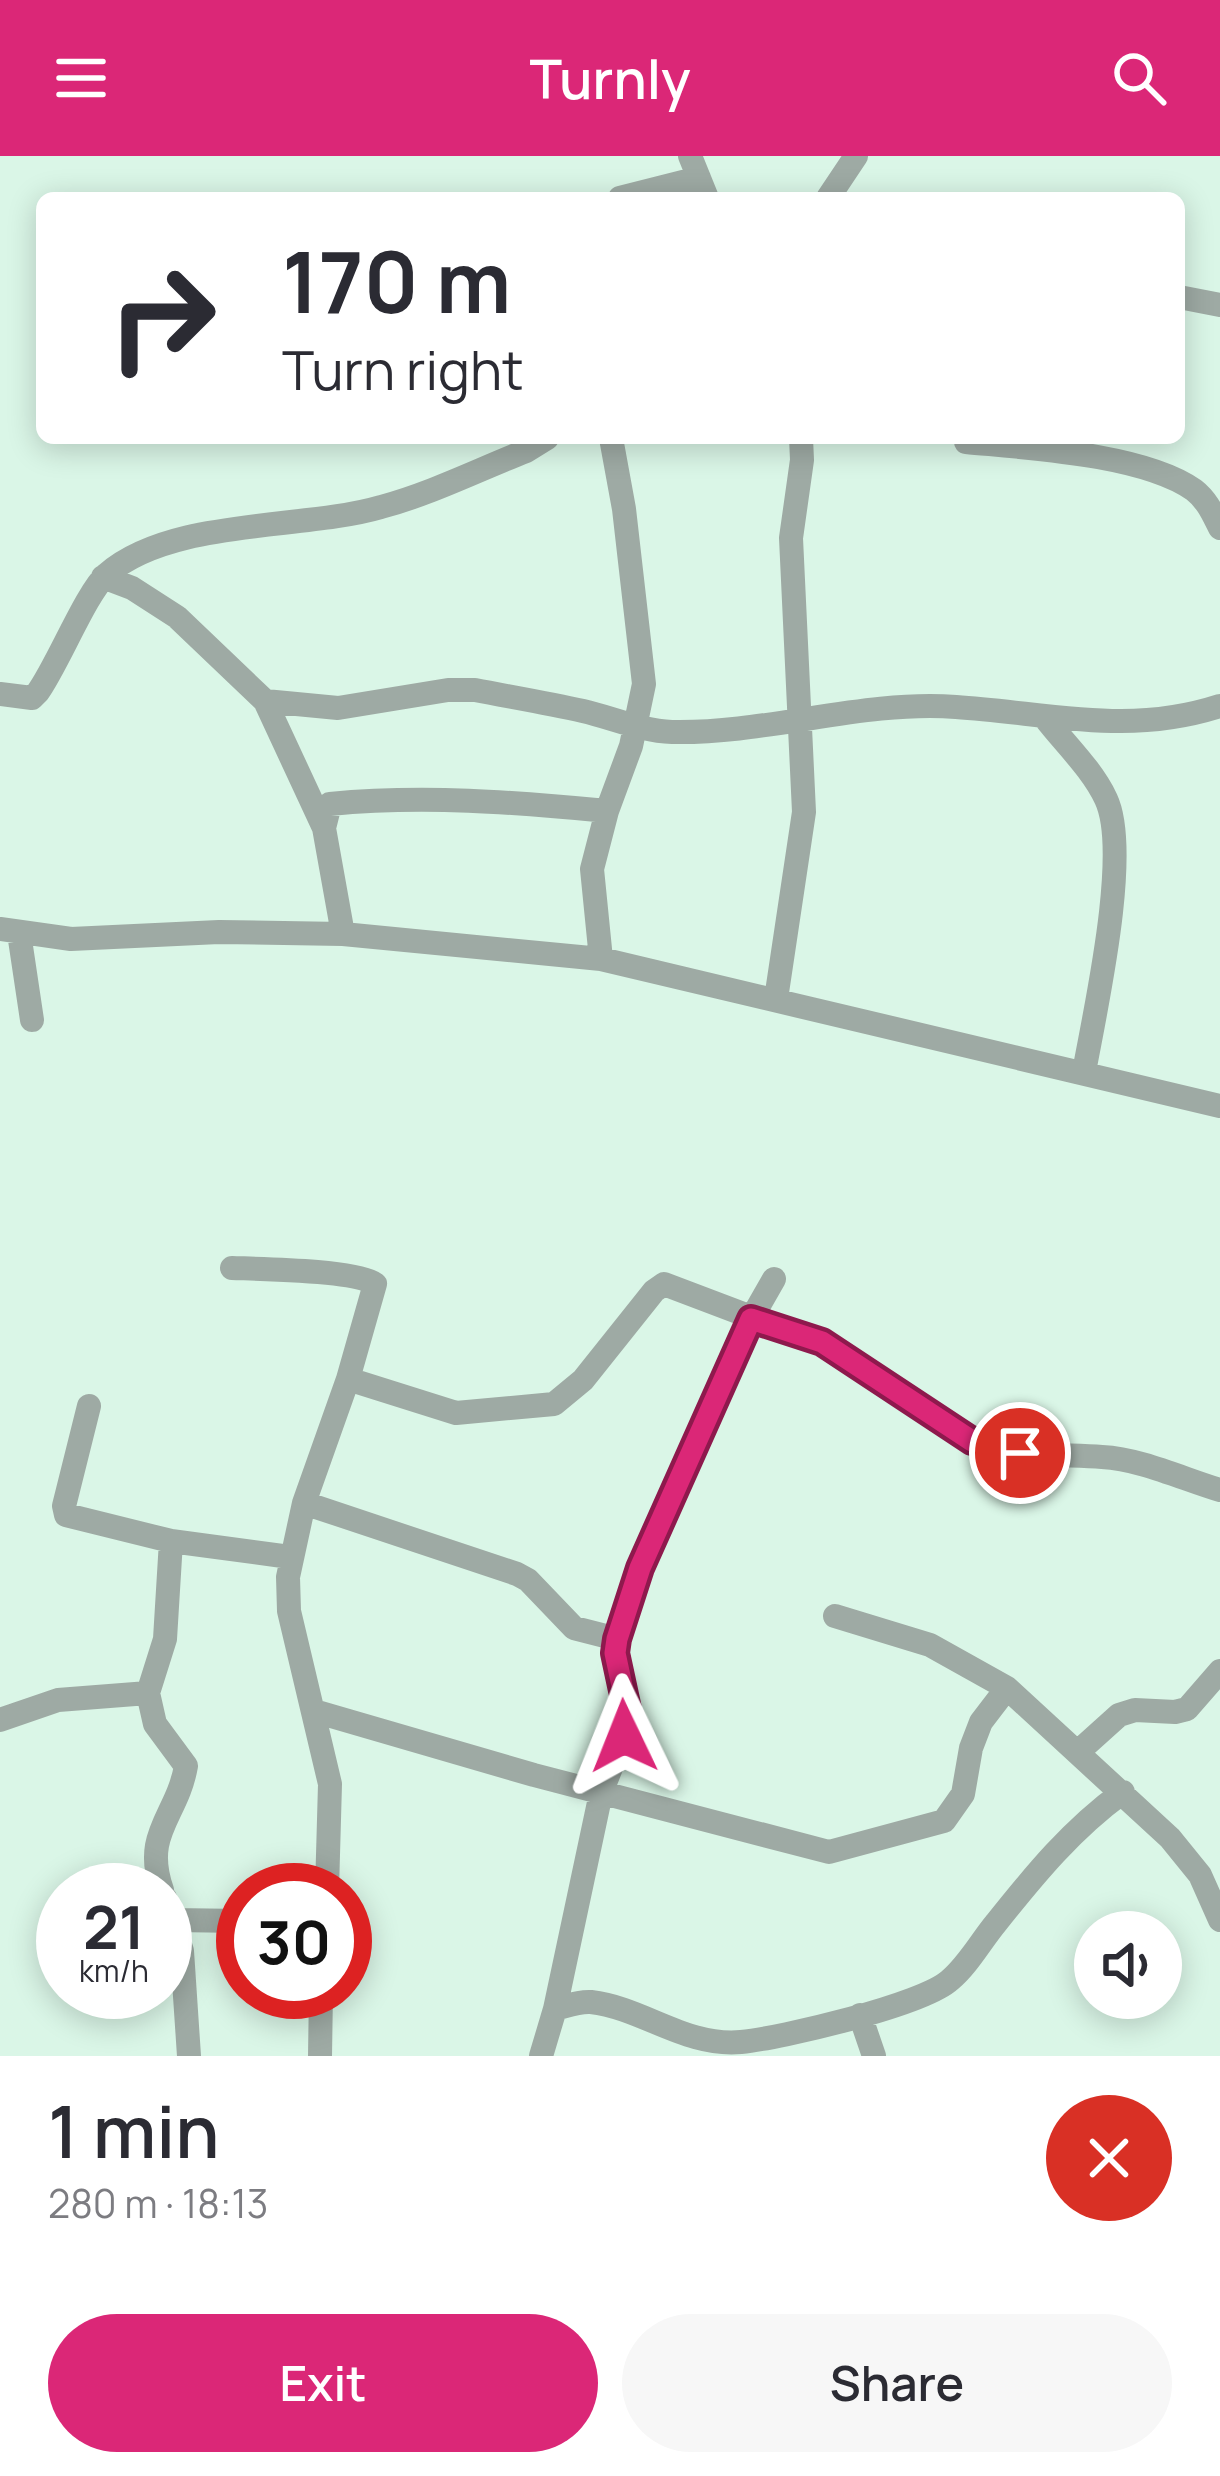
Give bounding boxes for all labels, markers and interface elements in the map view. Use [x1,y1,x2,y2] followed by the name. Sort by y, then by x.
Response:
[529,41,691,115] text: Turnly
[48,45,114,111] icon: menu
[1106,45,1172,111] icon: search
[282,223,511,338] text: 170 m
[84,240,240,396] icon: right
[282,332,524,406] text: Turn right
[969,1402,1071,1504] pin
[987,1420,1053,1486] icon: arrive
[561,1673,687,1799] position arrow
[216,1863,372,2019] speed limit sign: 30
[83,1885,145,1967] text: 21
[1074,1911,1182,2019] map controls
[1074,1911,1182,2019] button: sound
[79,1950,149,1991] text: km/h
[48,2081,220,2180] text: 1 min
[1046,2095,1172,2221] button: close
[48,2176,268,2230] text: 280 m · 18:13
[48,2314,598,2452] button: Exit
[622,2314,1172,2452] button: Share

